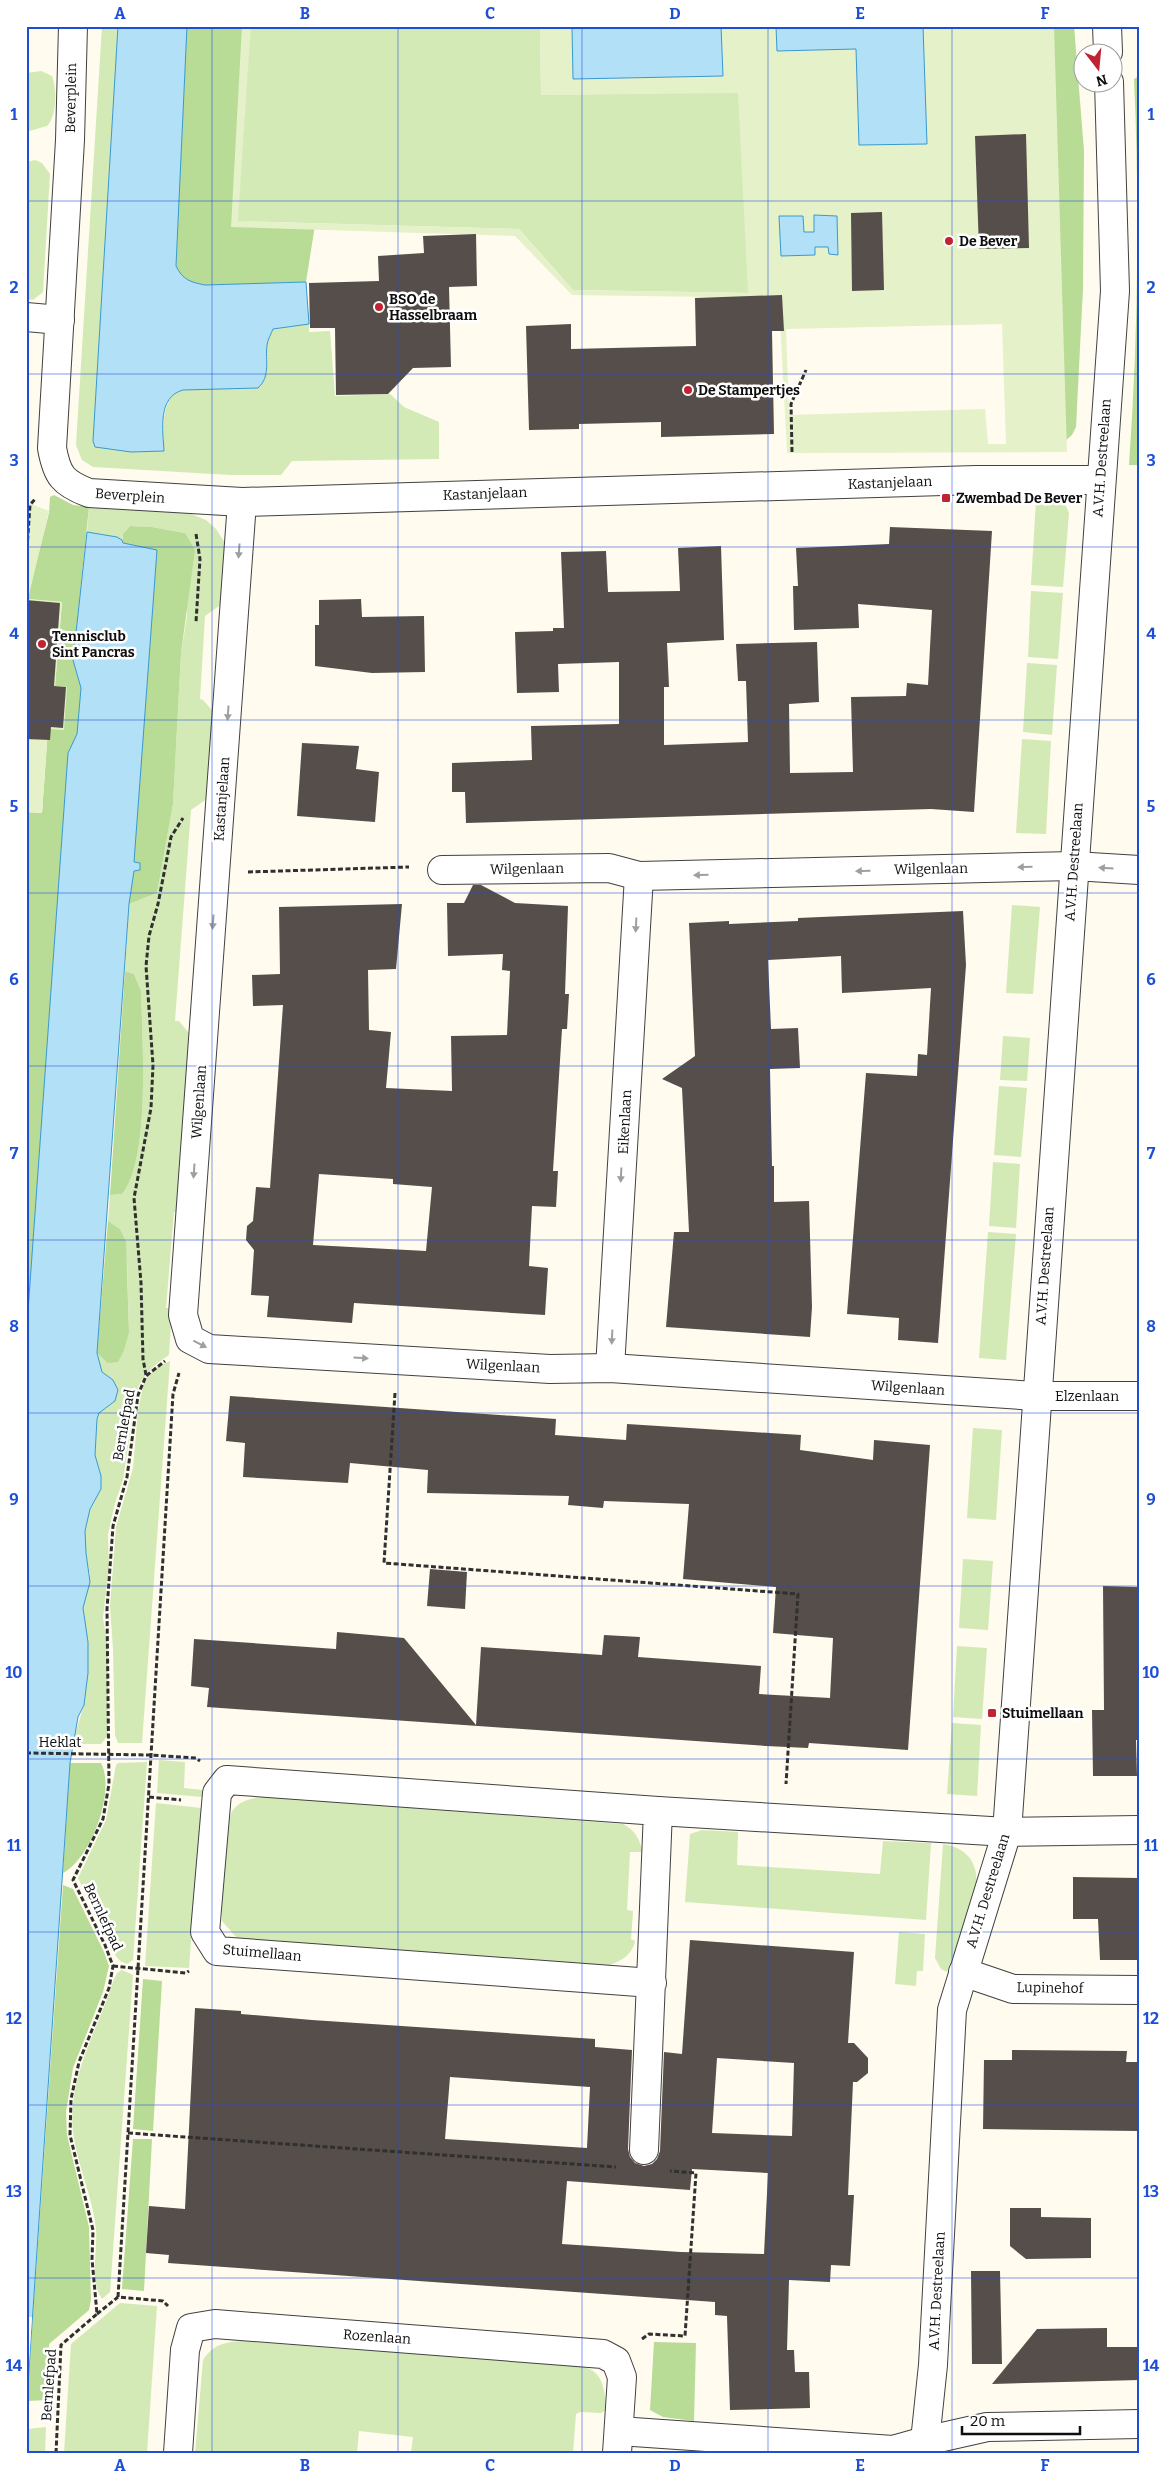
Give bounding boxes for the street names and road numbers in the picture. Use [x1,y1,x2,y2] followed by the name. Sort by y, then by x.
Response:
[62,63,80,133] street label: Beverplein
[1089,398,1115,518] street label: A.V.H. Destreelaan
[847,473,933,493] street label: Kastanjelaan
[442,484,528,504] street label: Kastanjelaan
[94,485,166,507] street label: Beverplein
[211,756,233,842] street label: Kastanjelaan
[1061,802,1087,922] street label: A.V.H. Destreelaan
[490,860,564,878] street label: Wilgenlaan
[894,860,968,878] street label: Wilgenlaan
[188,1064,210,1140] street label: Wilgenlaan
[615,1089,635,1155] street label: Eikenlaan
[1032,1206,1058,1326] street label: A.V.H. Destreelaan
[466,1356,541,1376] street label: Wilgenlaan
[870,1377,946,1399] street label: Wilgenlaan
[109,1388,139,1462] street label: Bernlefpad
[1055,1388,1119,1405] street label: Elzenlaan
[39,1734,81,1751] street label: Heklat
[963,1832,1014,1950] street label: A.V.H. Destreelaan
[80,1881,126,1953] street label: Bernlefpad
[222,1941,302,1965] street label: Stuimellaan
[1016,1979,1085,1997] street label: Lupinehof
[925,2231,949,2351] street label: A.V.H. Destreelaan
[342,2326,412,2348] street label: Rozenlaan
[38,2348,60,2422] street label: Bernlefpad

